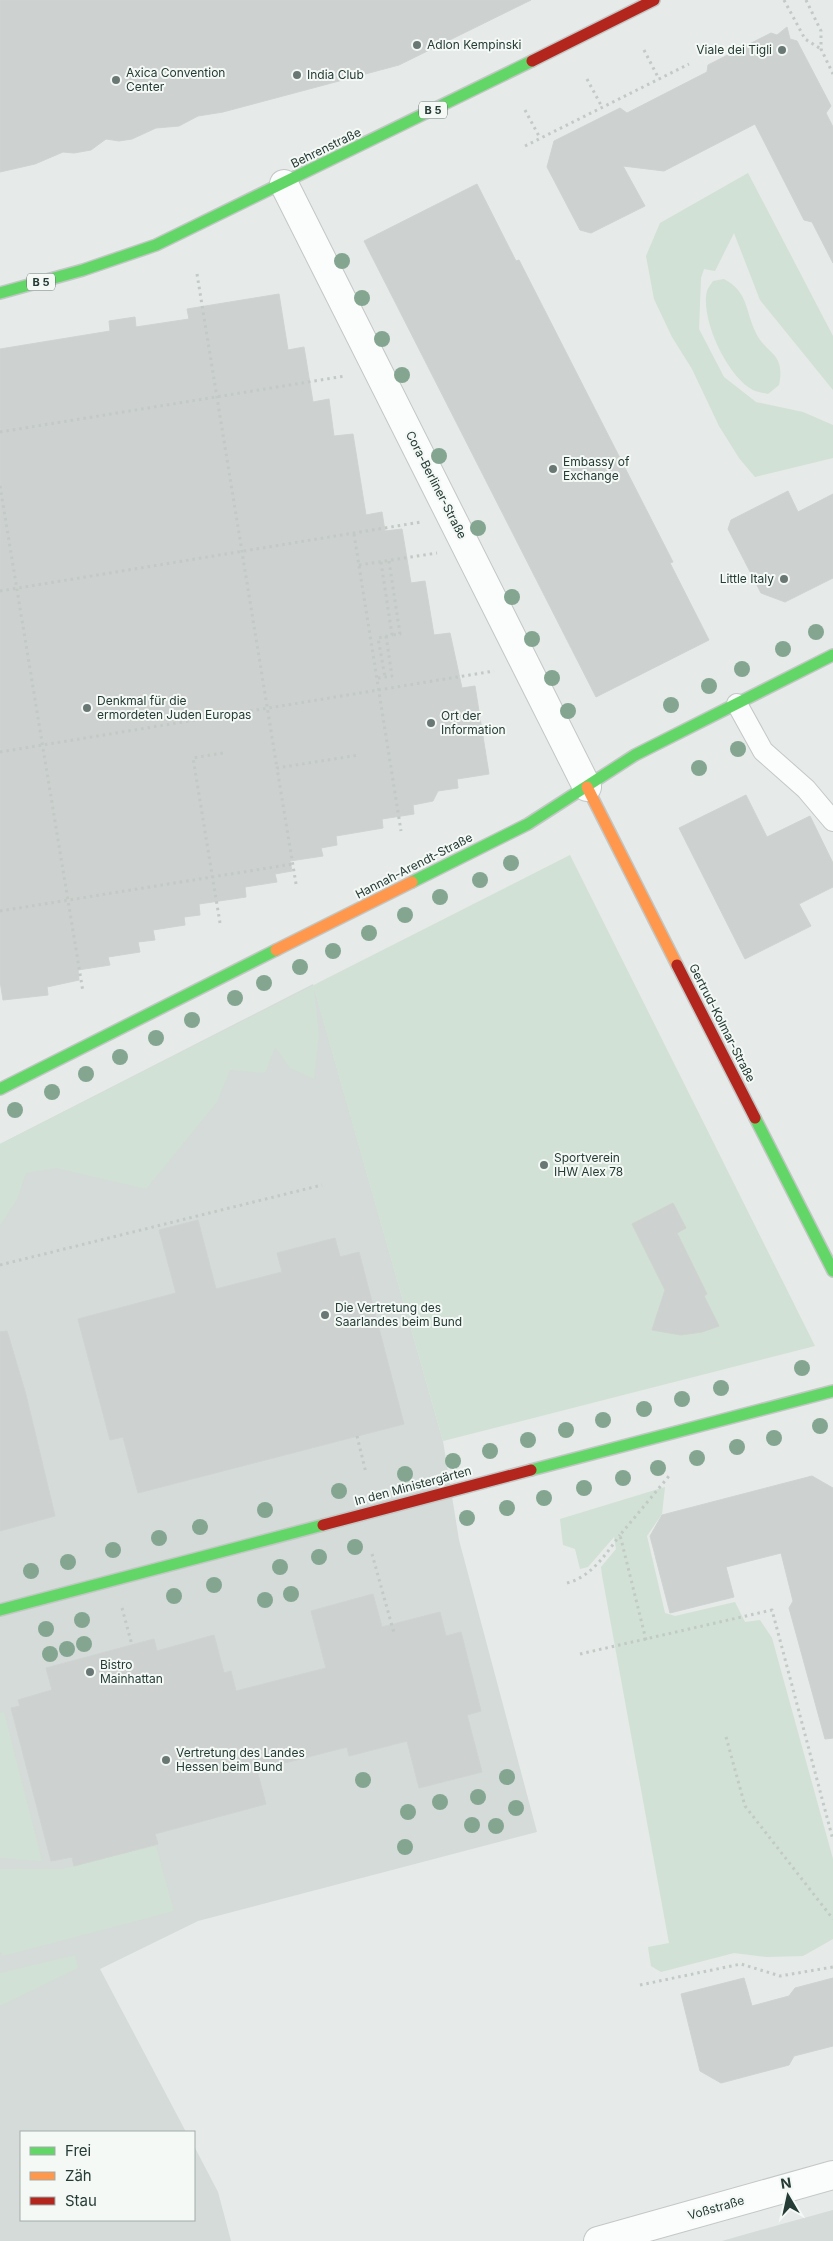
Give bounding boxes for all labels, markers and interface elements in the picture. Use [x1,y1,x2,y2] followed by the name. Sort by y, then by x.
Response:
[427,37,522,52] place label: Adlon Kempinski
[411,39,423,51] marker: Adlon Kempinski
[696,42,772,57] place label: Viale dei Tigli
[776,44,788,56] marker: Viale dei Tigli
[126,65,225,94] place label: Axica Convention Center
[307,67,364,82] place label: India Club
[291,69,303,81] marker: India Club
[110,74,122,86] marker: Axica Convention Center
[419,102,447,118] road number: B 5
[288,124,363,171] street label: Behrenstraße
[27,274,55,290] road number: B 5
[403,428,470,541] street label: Cora-Berliner-Straße
[563,454,630,483] place label: Embassy of Exchange
[547,463,559,475] marker: Embassy of Exchange
[720,571,774,586] place label: Little Italy
[778,573,790,585] marker: Little Italy
[97,693,251,722] place label: Denkmal für die ermordeten Juden Europas
[81,702,93,714] marker: Denkmal für die ermordeten Juden Europas
[441,708,506,737] place label: Ort der Information
[425,717,437,729] marker: Ort der Information
[353,829,475,902] street label: Hannah-Arendt-Straße
[686,961,759,1084] street label: Gertrud-Kolmar-Straße
[554,1150,623,1179] place label: Sportverein IHW Alex 78
[538,1159,550,1171] marker: Sportverein IHW Alex 78
[335,1300,462,1329] place label: Die Vertretung des Saarlandes beim Bund
[319,1309,331,1321] marker: Die Vertretung des Saarlandes beim Bund
[353,1463,473,1508] street label: In den Ministergärten
[100,1657,163,1686] place label: Bistro Mainhattan
[84,1666,96,1678] marker: Bistro Mainhattan
[176,1745,305,1774] place label: Vertretung des Landes Hessen beim Bund
[160,1754,172,1766] marker: Vertretung des Landes Hessen beim Bund
[20,2131,195,2221] legend
[65,2141,91,2160] text: Frei
[65,2166,92,2185] text: Zäh
[763,2171,813,2221] north arrow
[779,2173,792,2192] text: N
[65,2191,97,2210] text: Stau
[686,2192,746,2223] street label: Voßstraße

